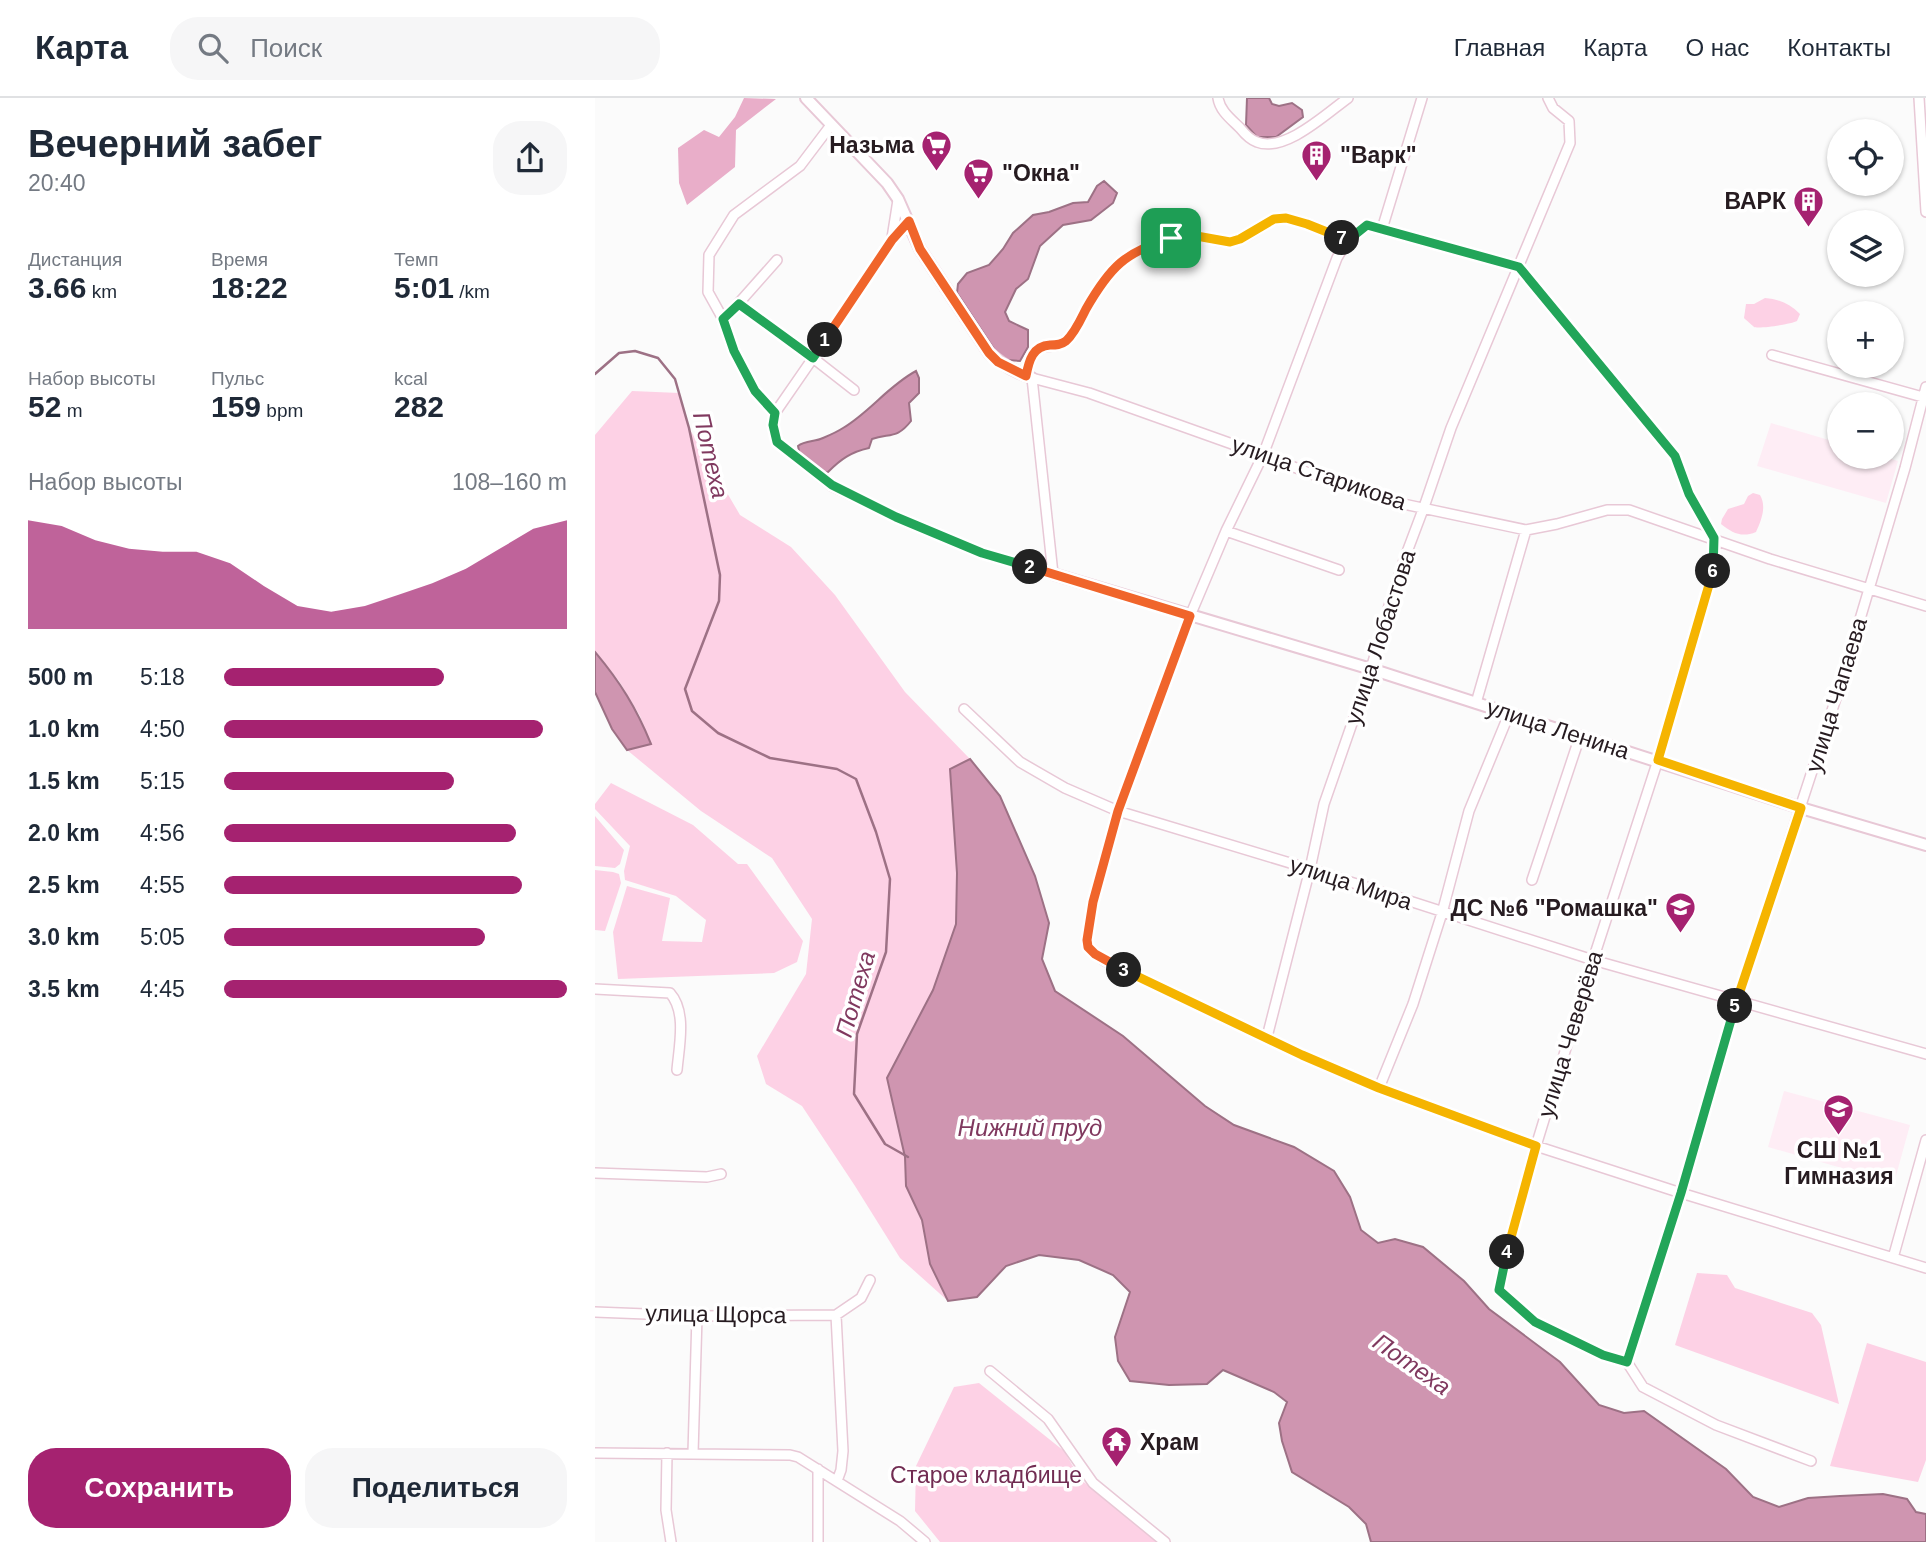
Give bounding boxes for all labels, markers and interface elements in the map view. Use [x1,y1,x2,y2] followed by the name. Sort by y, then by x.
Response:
[170,17,660,80] search box
[35,29,128,66] text: Карта
[194,29,232,67] icon: search
[250,33,322,63] text: Поиск
[1454,34,1545,61] text: Главная
[1583,34,1647,61] text: Карта
[1685,34,1749,61] text: О нас
[1787,34,1891,61] text: Контакты
[1827,119,1904,469] map controls
[1827,119,1904,196] button: locate
[493,121,567,195] button: share
[28,123,322,165] text: Вечерний забег
[920,128,954,172] supermarket icon: Назьма
[829,132,914,158] place label: Назьма
[1300,138,1334,182] building icon: "Варк"
[1340,142,1417,168] place label: "Варк"
[962,156,996,200] supermarket icon: "Окна"
[1002,160,1080,186] place label: "Окна"
[28,170,86,196] text: 20:40
[1792,184,1826,228] building icon: ВАРК
[1725,188,1787,214] place label: ВАРК
[1141,208,1201,268] pin
[1827,210,1904,287] button: layers
[1152,219,1190,257] icon: arrive
[1325,220,1359,256] pin: 7
[1336,227,1347,248] text: 7
[28,249,122,270] text: Дистанция
[211,249,268,270] text: Время
[394,249,438,270] text: Темп
[28,271,86,304] text: 3.66
[211,271,288,304] text: 18:22
[394,271,454,304] text: 5:01
[86,281,117,302] text: km
[454,281,490,302] text: /km
[1827,301,1904,378] button: +
[807,322,842,358] pin: 1
[819,329,830,350] text: 1
[28,368,156,389] text: Набор высоты
[211,368,264,389] text: Пульс
[394,368,428,389] text: kcal
[28,390,61,423] text: 52
[211,390,261,423] text: 159
[394,390,444,423] text: 282
[1827,392,1904,469] button: −
[61,400,82,421] text: m
[261,400,303,421] text: bpm
[688,409,734,501] water label: Потеха
[1228,431,1410,515] street label: улица Старикова
[28,469,182,495] text: Набор высоты
[452,469,567,495] text: 108–160 m
[1339,546,1421,728] street label: улица Лобастова
[1013,550,1047,584] pin: 2
[1695,554,1731,588] pin: 6
[1024,556,1035,577] text: 2
[1707,560,1718,581] text: 6
[1800,614,1872,776] street label: улица Чапаева
[28,664,93,690] text: 500 m
[140,664,185,690] text: 5:18
[1483,694,1633,764] street label: улица Ленина
[28,716,100,742] text: 1.0 km
[140,716,185,742] text: 4:50
[28,768,100,794] text: 1.5 km
[140,768,185,794] text: 5:15
[28,820,100,846] text: 2.0 km
[140,820,185,846] text: 4:56
[1286,851,1416,915] street label: улица Мира
[28,872,100,898] text: 2.5 km
[140,872,185,898] text: 4:55
[1664,891,1698,935] school or university icon: ДС №6 "Ромашка"
[1450,895,1658,921] place label: ДС №6 "Ромашка"
[28,924,100,950] text: 3.0 km
[140,924,185,950] text: 5:05
[1532,947,1608,1120] street label: улица Чеверёва
[830,948,880,1040] water label: Потеха
[1107,952,1141,988] pin: 3
[1118,959,1129,980] text: 3
[28,976,100,1002] text: 3.5 km
[140,976,185,1002] text: 4:45
[1717,988,1753,1024] pin: 5
[1729,995,1740,1016] text: 5
[1822,1092,1856,1136] school or university icon: СШ №1 Гимназия
[958,1114,1102,1141] water label: Нижний пруд
[1784,1137,1894,1189] place label: СШ №1 Гимназия
[1489,1234,1525,1270] pin: 4
[1501,1241,1512,1262] text: 4
[645,1300,787,1328] street label: улица Щорса
[1368,1328,1456,1400] water label: Потеха
[1100,1425,1134,1469] temple icon: Храм
[1140,1429,1199,1455] place label: Храм
[28,1448,291,1528] button: Сохранить
[305,1448,567,1528] button: Поделиться
[890,1462,1082,1488] park label: Старое кладбище

